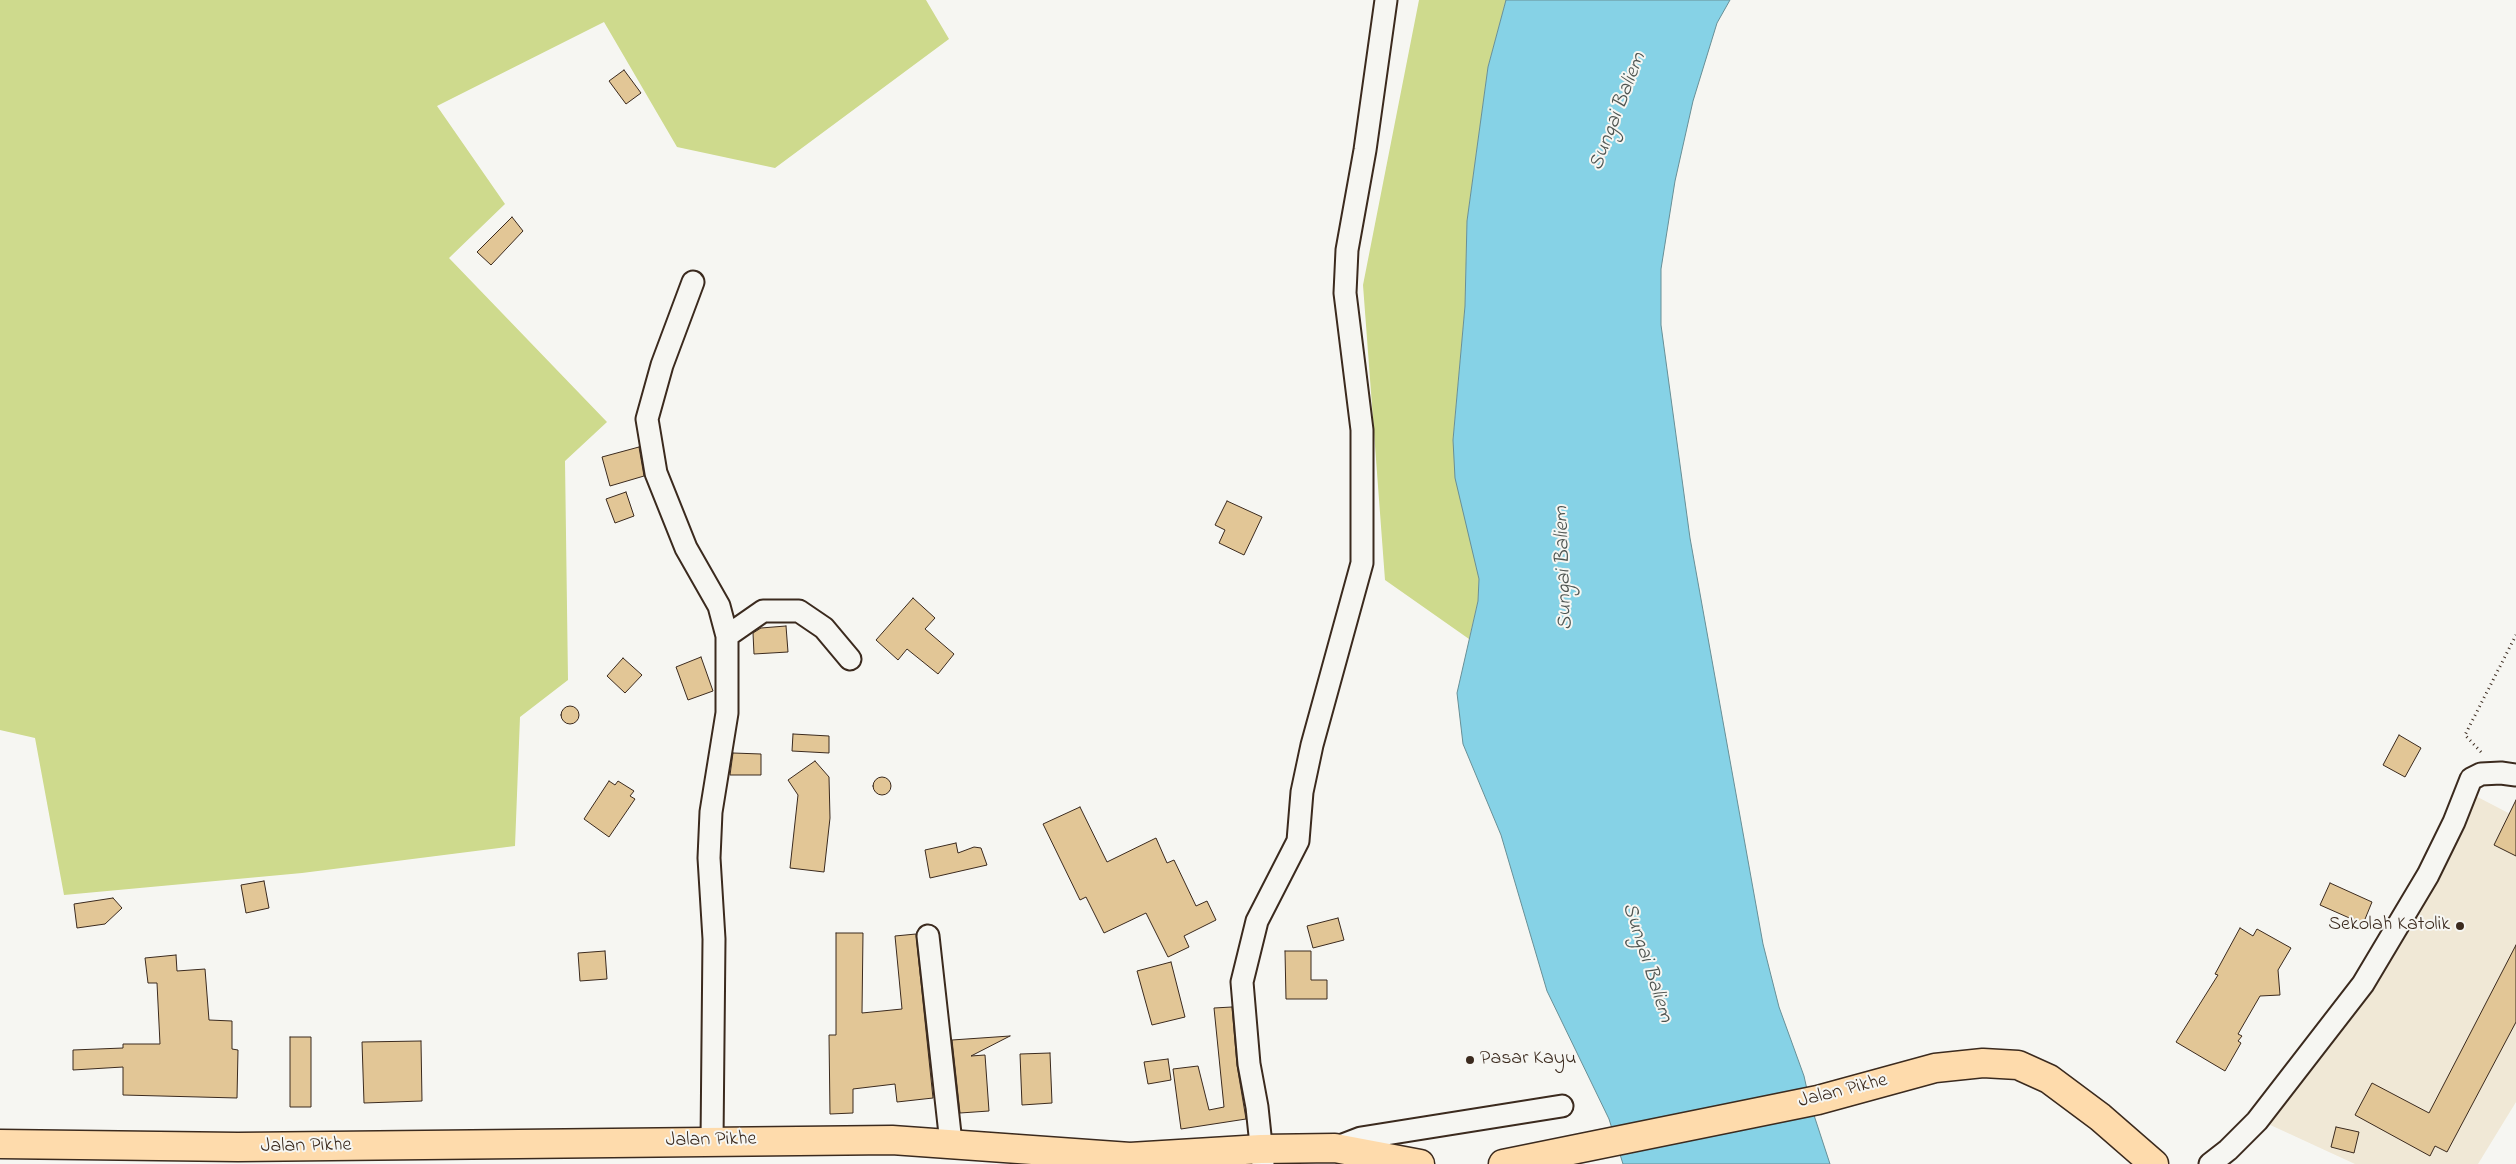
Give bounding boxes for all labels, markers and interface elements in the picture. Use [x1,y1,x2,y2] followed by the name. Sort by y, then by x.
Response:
[1585,50,1653,174] water label: Sungai Baliem
[1550,506,1580,630] water label: Sungai Baliem
[1615,900,1677,1026] water label: Sungai Baliem
[2328,914,2450,938] place label: Sekolah Katolik
[2454,920,2466,932] marker: Sekolah Katolik
[1480,1048,1576,1072] place label: Pasar Kayu
[1464,1054,1476,1066] marker: Pasar Kayu
[1796,1069,1890,1115] street label: Jalan Pikhe
[665,1128,757,1154] street label: Jalan Pikhe
[260,1134,352,1160] street label: Jalan Pikhe

